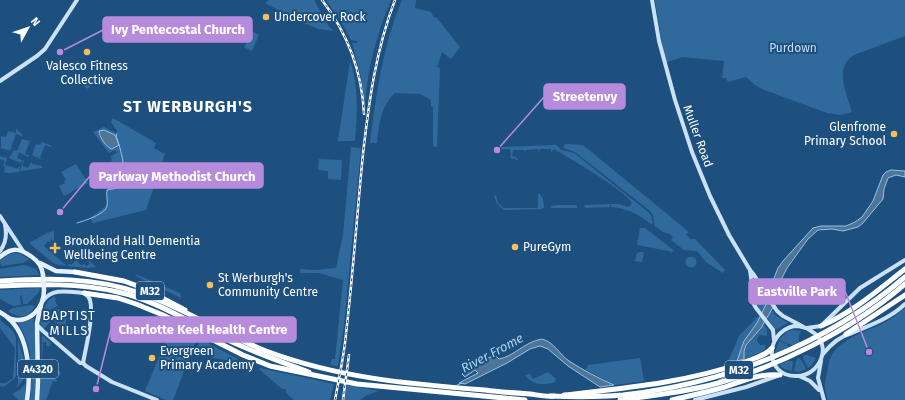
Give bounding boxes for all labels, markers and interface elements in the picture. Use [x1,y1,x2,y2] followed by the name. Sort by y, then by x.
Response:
[8,8,48,48] north arrow
[274,10,366,24] place label: Undercover Rock
[261,12,271,22] marker: Undercover Rock
[28,15,43,29] text: N
[103,17,252,42] callout: Ivy Pentecostal Church
[111,22,245,37] text: Ivy Pentecostal Church
[769,41,817,55] park label: Purdown
[82,47,92,57] marker: Valesco Fitness Collective
[46,59,128,87] place label: Valesco Fitness Collective
[544,84,625,109] callout: Streetenvy
[553,89,617,104] text: Streetenvy
[123,97,253,116] district label: ST WERBURGH'S
[680,103,716,169] street label: Muller Road
[804,120,886,148] place label: Glenfrome Primary School
[889,129,899,139] marker: Glenfrome Primary School
[90,163,263,188] callout: Parkway Methodist Church
[98,169,256,184] text: Parkway Methodist Church
[64,234,200,262] place label: Brookland Hall Dementia Wellbeing Centre
[523,240,571,254] place label: PureGym
[49,242,61,254] marker: Brookland Hall Dementia Wellbeing Centre
[510,242,520,252] marker: PureGym
[218,271,318,299] place label: St Werburgh's Community Centre
[749,279,845,304] callout: Eastville Park
[205,280,215,290] marker: St Werburgh's Community Centre
[136,282,164,300] road number: M32
[757,284,838,299] text: Eastville Park
[42,308,96,338] district label: BAPTIST MILLS
[111,317,296,342] callout: Charlotte Keel Health Centre
[119,322,288,337] text: Charlotte Keel Health Centre
[458,330,526,376] water label: River Frome
[160,344,254,372] place label: Evergreen Primary Academy
[147,353,157,363] marker: Evergreen Primary Academy
[18,360,58,378] road number: A4320
[725,361,753,379] road number: M32

